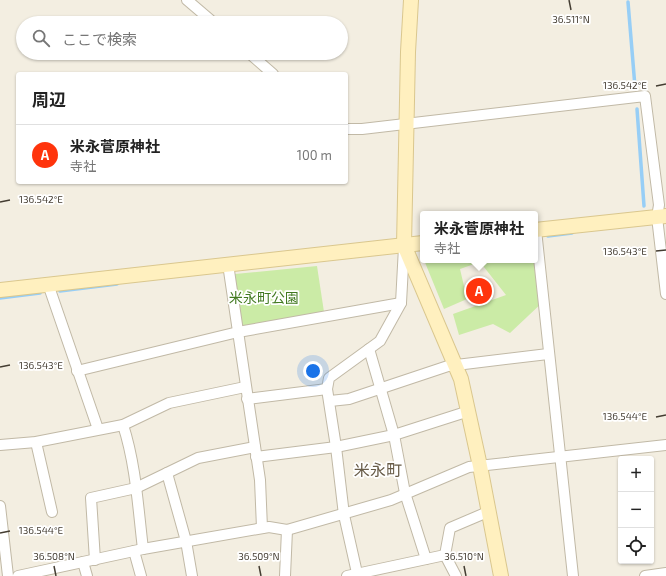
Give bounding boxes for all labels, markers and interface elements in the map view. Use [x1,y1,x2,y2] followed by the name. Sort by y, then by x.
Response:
[552,13,590,25] text: 36.511°N
[16,16,348,60] search box
[30,27,52,49] icon: search
[62,30,137,48] text: ここで検索
[603,79,647,91] text: 136.542°E
[32,89,66,109] text: 周辺
[70,137,160,155] text: 米永菅原神社
[41,147,49,163] text: A
[297,147,332,163] text: 100 m
[70,158,96,174] text: 寺社
[19,193,63,205] text: 136.542°E
[420,211,538,263] popup
[434,219,524,237] text: 米永菅原神社
[434,240,460,256] text: 寺社
[603,245,647,257] text: 136.543°E
[466,276,492,306] pin: A
[229,289,299,306] park label: 米永町公園
[19,359,63,371] text: 136.543°E
[303,361,323,381] your location
[603,410,648,422] text: 136.544°E
[618,456,654,564] map controls
[618,456,654,492] button: +
[354,460,402,479] district label: 米永町
[618,492,654,528] button: −
[19,524,64,536] text: 136.544°E
[618,528,654,564] button: locate
[33,550,75,562] text: 36.508°N
[238,550,280,562] text: 36.509°N
[444,550,484,562] text: 36.510°N

